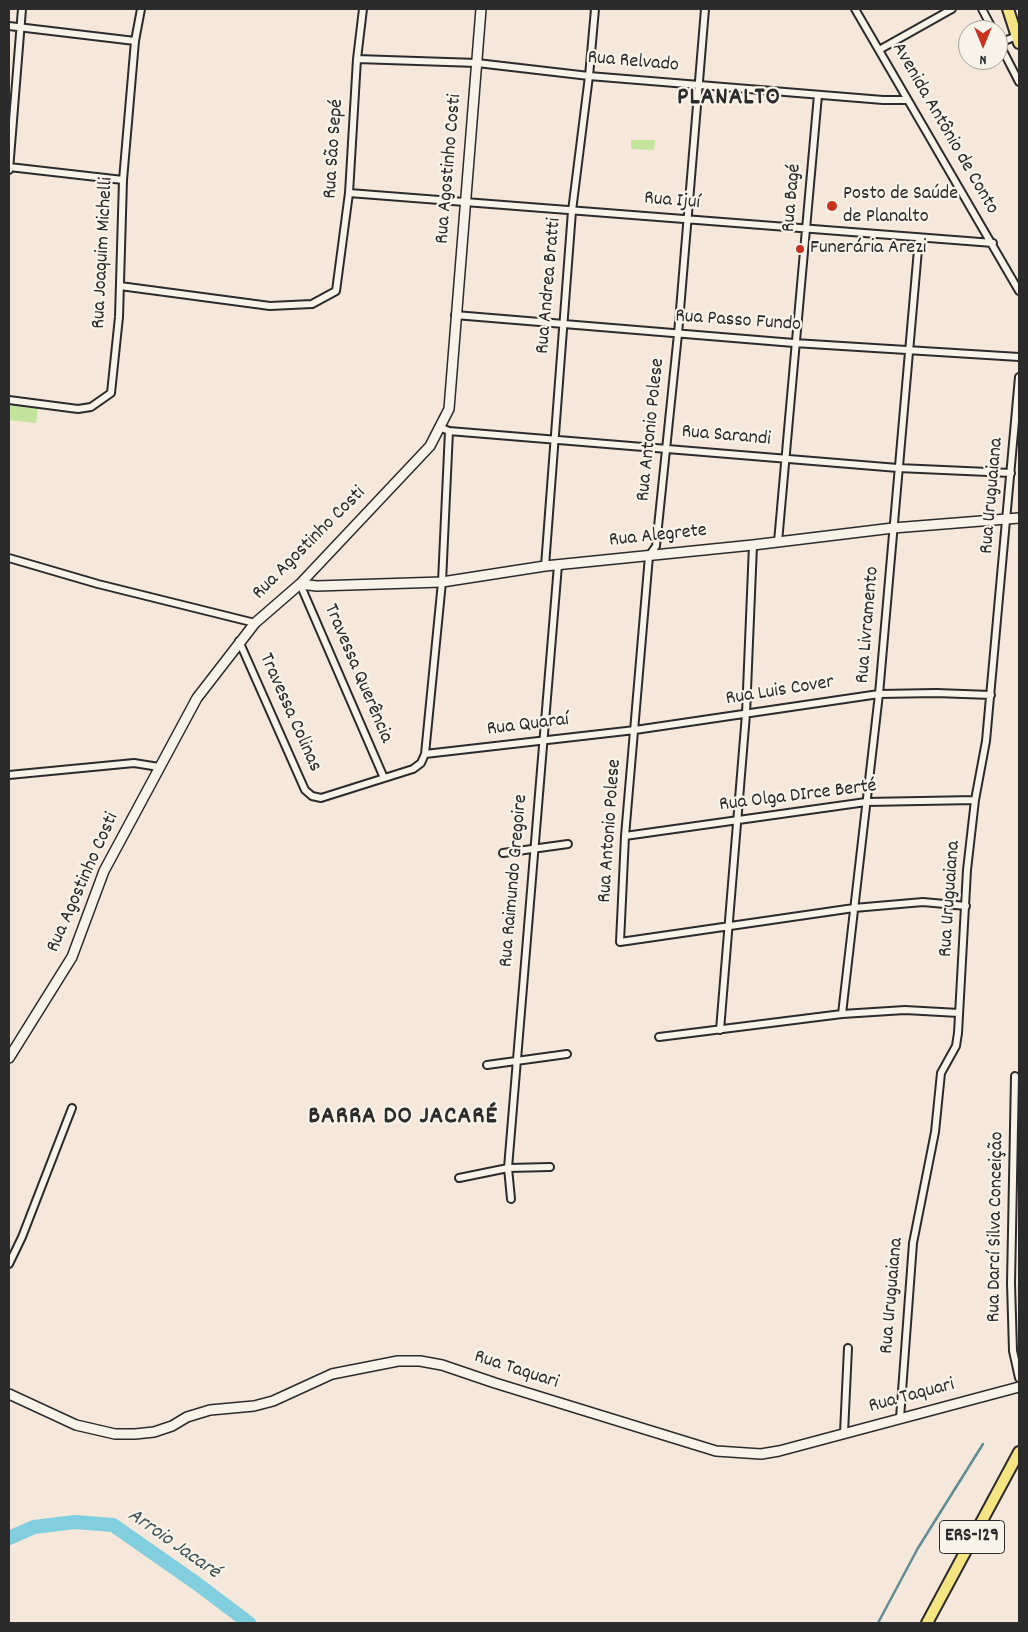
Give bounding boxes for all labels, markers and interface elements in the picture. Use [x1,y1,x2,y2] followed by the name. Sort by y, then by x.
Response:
[958,20,1008,70] north arrow
[885,39,1003,219] street label: Avenida Antônio de Conto
[586,47,680,79] street label: Rua Relvado
[980,49,986,69] text: N
[676,85,782,115] district label: PLANALTO
[431,93,469,245] street label: Rua Agostinho Costi
[320,98,350,200] street label: Rua São Sepé
[778,163,808,233] street label: Rua Bagé
[88,177,120,329] street label: Rua Joaquim Michelli
[843,183,958,230] place label: Posto de Saúde de Planalto
[643,188,701,216] street label: Rua Ijuí
[825,199,839,213] marker: Posto de Saúde de Planalto
[532,217,568,355] street label: Rua Andrea Bratti
[810,237,926,261] place label: Funerária Arezi
[794,243,806,255] marker: Funerária Arezi
[674,306,802,338] street label: Rua Passo Fundo
[633,357,671,503] street label: Rua Antonio Polese
[680,421,772,453] street label: Rua Sarandi
[976,437,1010,555] street label: Rua Uruguaiana
[248,482,372,606] street label: Rua Agostinho Costi
[608,520,708,554] street label: Rua Alegrete
[852,565,886,685] street label: Rua Livramento
[317,601,397,747] street label: Travessa Querência
[252,650,326,776] street label: Travessa Colinas
[724,672,836,712] street label: Rua Luis Cover
[486,709,570,743] street label: Rua Quaraí
[594,758,628,904] street label: Rua Antonio Polese
[718,775,878,819] street label: Rua Olga DIrce Berté
[495,794,535,968] street label: Rua Raimundo Gregoire
[42,809,126,957] street label: Rua Agostinho Costi
[935,840,967,958] street label: Rua Uruguaiana
[306,1104,500,1134] district label: BARRA DO JACARÉ
[983,1131,1011,1323] street label: Rua Darcí Silva Conceição
[876,1237,910,1355] street label: Rua Uruguaiana
[471,1346,561,1396] street label: Rua Taquari
[867,1374,957,1420] street label: Rua Taquari
[122,1504,224,1586] water label: Arroio Jacaré
[940,1520,1004,1554] road number: ERS-129

